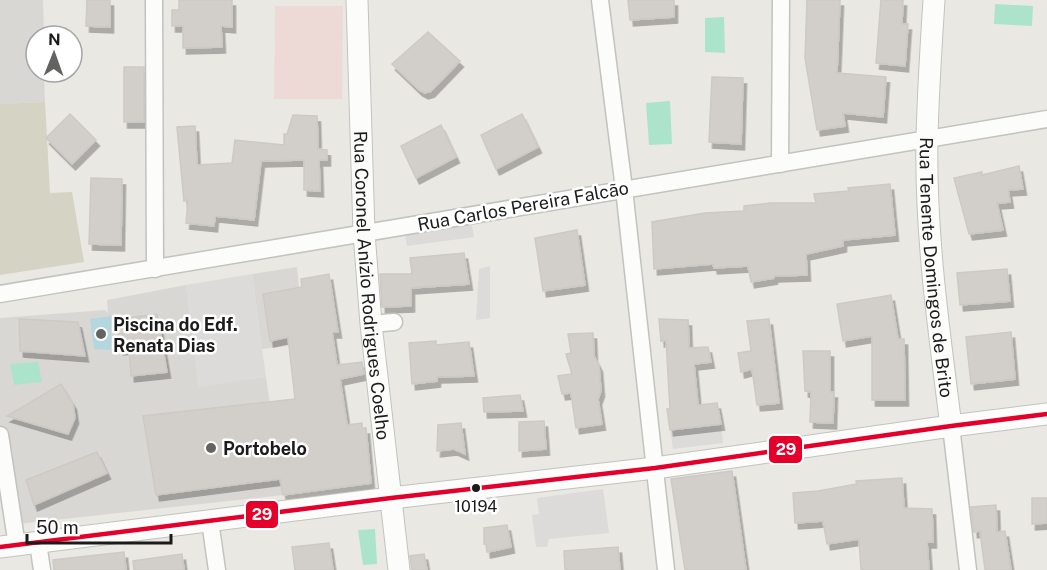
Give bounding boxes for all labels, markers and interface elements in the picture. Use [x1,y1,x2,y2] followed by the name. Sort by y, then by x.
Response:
[24,24,84,84] north arrow
[48,30,61,49] text: N
[350,131,395,441] street label: Rua Coronel Anízio Rodrigues Coelho
[916,137,958,399] street label: Rua Tenente Domingos de Brito
[416,177,630,235] street label: Rua Carlos Pereira Falcão
[113,314,238,356] place label: Piscina do Edf. Renata Dias
[94,327,108,341] marker: Piscina do Edf. Renata Dias
[768,435,803,464] line badge: 29
[223,438,307,459] place label: Portobelo
[776,440,796,459] text: 29
[204,441,218,455] marker: Portobelo
[470,482,482,494] marker: 10194
[455,497,497,516] place label: 10194
[245,500,279,529] line badge: 29
[252,505,272,524] text: 29
[27,507,171,545] scale bar
[36,517,79,538] text: 50 m

